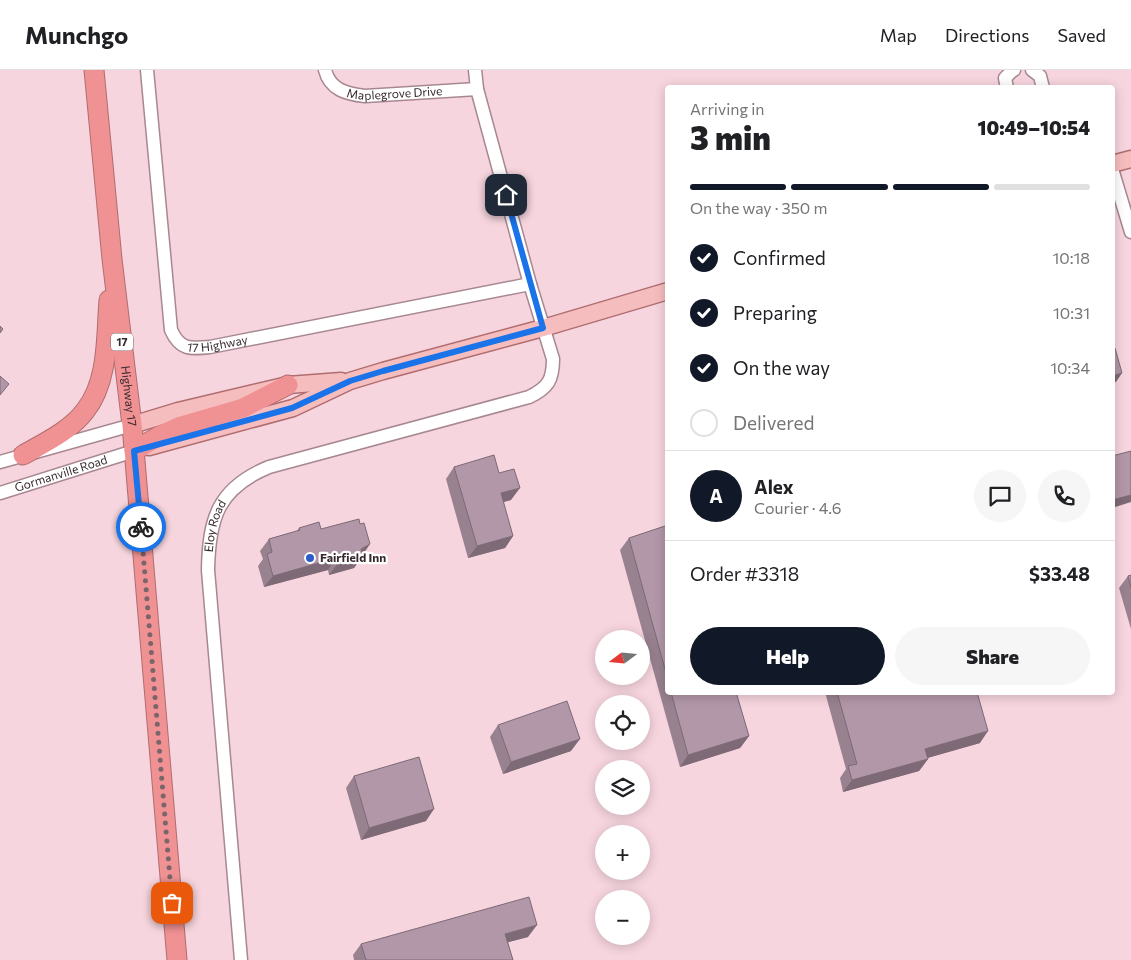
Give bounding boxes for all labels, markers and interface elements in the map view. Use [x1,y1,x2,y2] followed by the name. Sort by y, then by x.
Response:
[25,20,128,49] text: Munchgo
[880,24,917,46] text: Map
[945,24,1029,46] text: Directions
[1057,24,1106,46] text: Saved
[346,83,443,102] street label: Maplegrove Drive
[690,99,764,118] text: Arriving in
[978,116,1090,139] text: 10:49–10:54
[690,117,771,157] text: 3 min
[485,174,527,216] pin
[492,181,520,209] icon: home
[690,198,827,217] text: On the way · 350 m
[690,244,718,272] icon: check
[733,246,826,269] text: Confirmed
[1052,248,1090,267] text: 10:18
[690,299,718,327] icon: check
[733,301,817,324] text: Preparing
[1053,303,1090,322] text: 10:31
[186,332,249,354] street label: 17 Highway
[111,334,133,350] road number: 17
[690,354,718,382] icon: check
[733,356,830,379] text: On the way
[1050,358,1090,377] text: 10:34
[119,365,140,427] street label: Highway 17
[733,411,814,434] text: Delivered
[13,452,109,494] street label: Gormanville Road
[974,470,1026,522] button: chat
[1038,470,1090,522] button: phone
[754,475,794,498] text: Alex
[709,484,723,507] text: A
[201,497,228,553] street label: Eloy Road
[754,498,841,517] text: Courier · 4.6
[116,502,166,552] courier
[127,513,155,541] icon: bike
[320,550,386,564] place label: Fairfield Inn
[304,552,316,564] marker: Fairfield Inn
[690,562,799,585] text: Order #3318
[1029,562,1090,585] text: $33.48
[690,627,885,685] button: Help
[895,627,1090,685] button: Share
[595,630,650,685] north arrow
[595,630,650,945] map controls
[595,695,650,750] button: locate
[595,760,650,815] button: layers
[595,825,650,880] button: +
[151,882,193,924] pin
[158,889,186,917] icon: bag
[595,890,650,945] button: −

